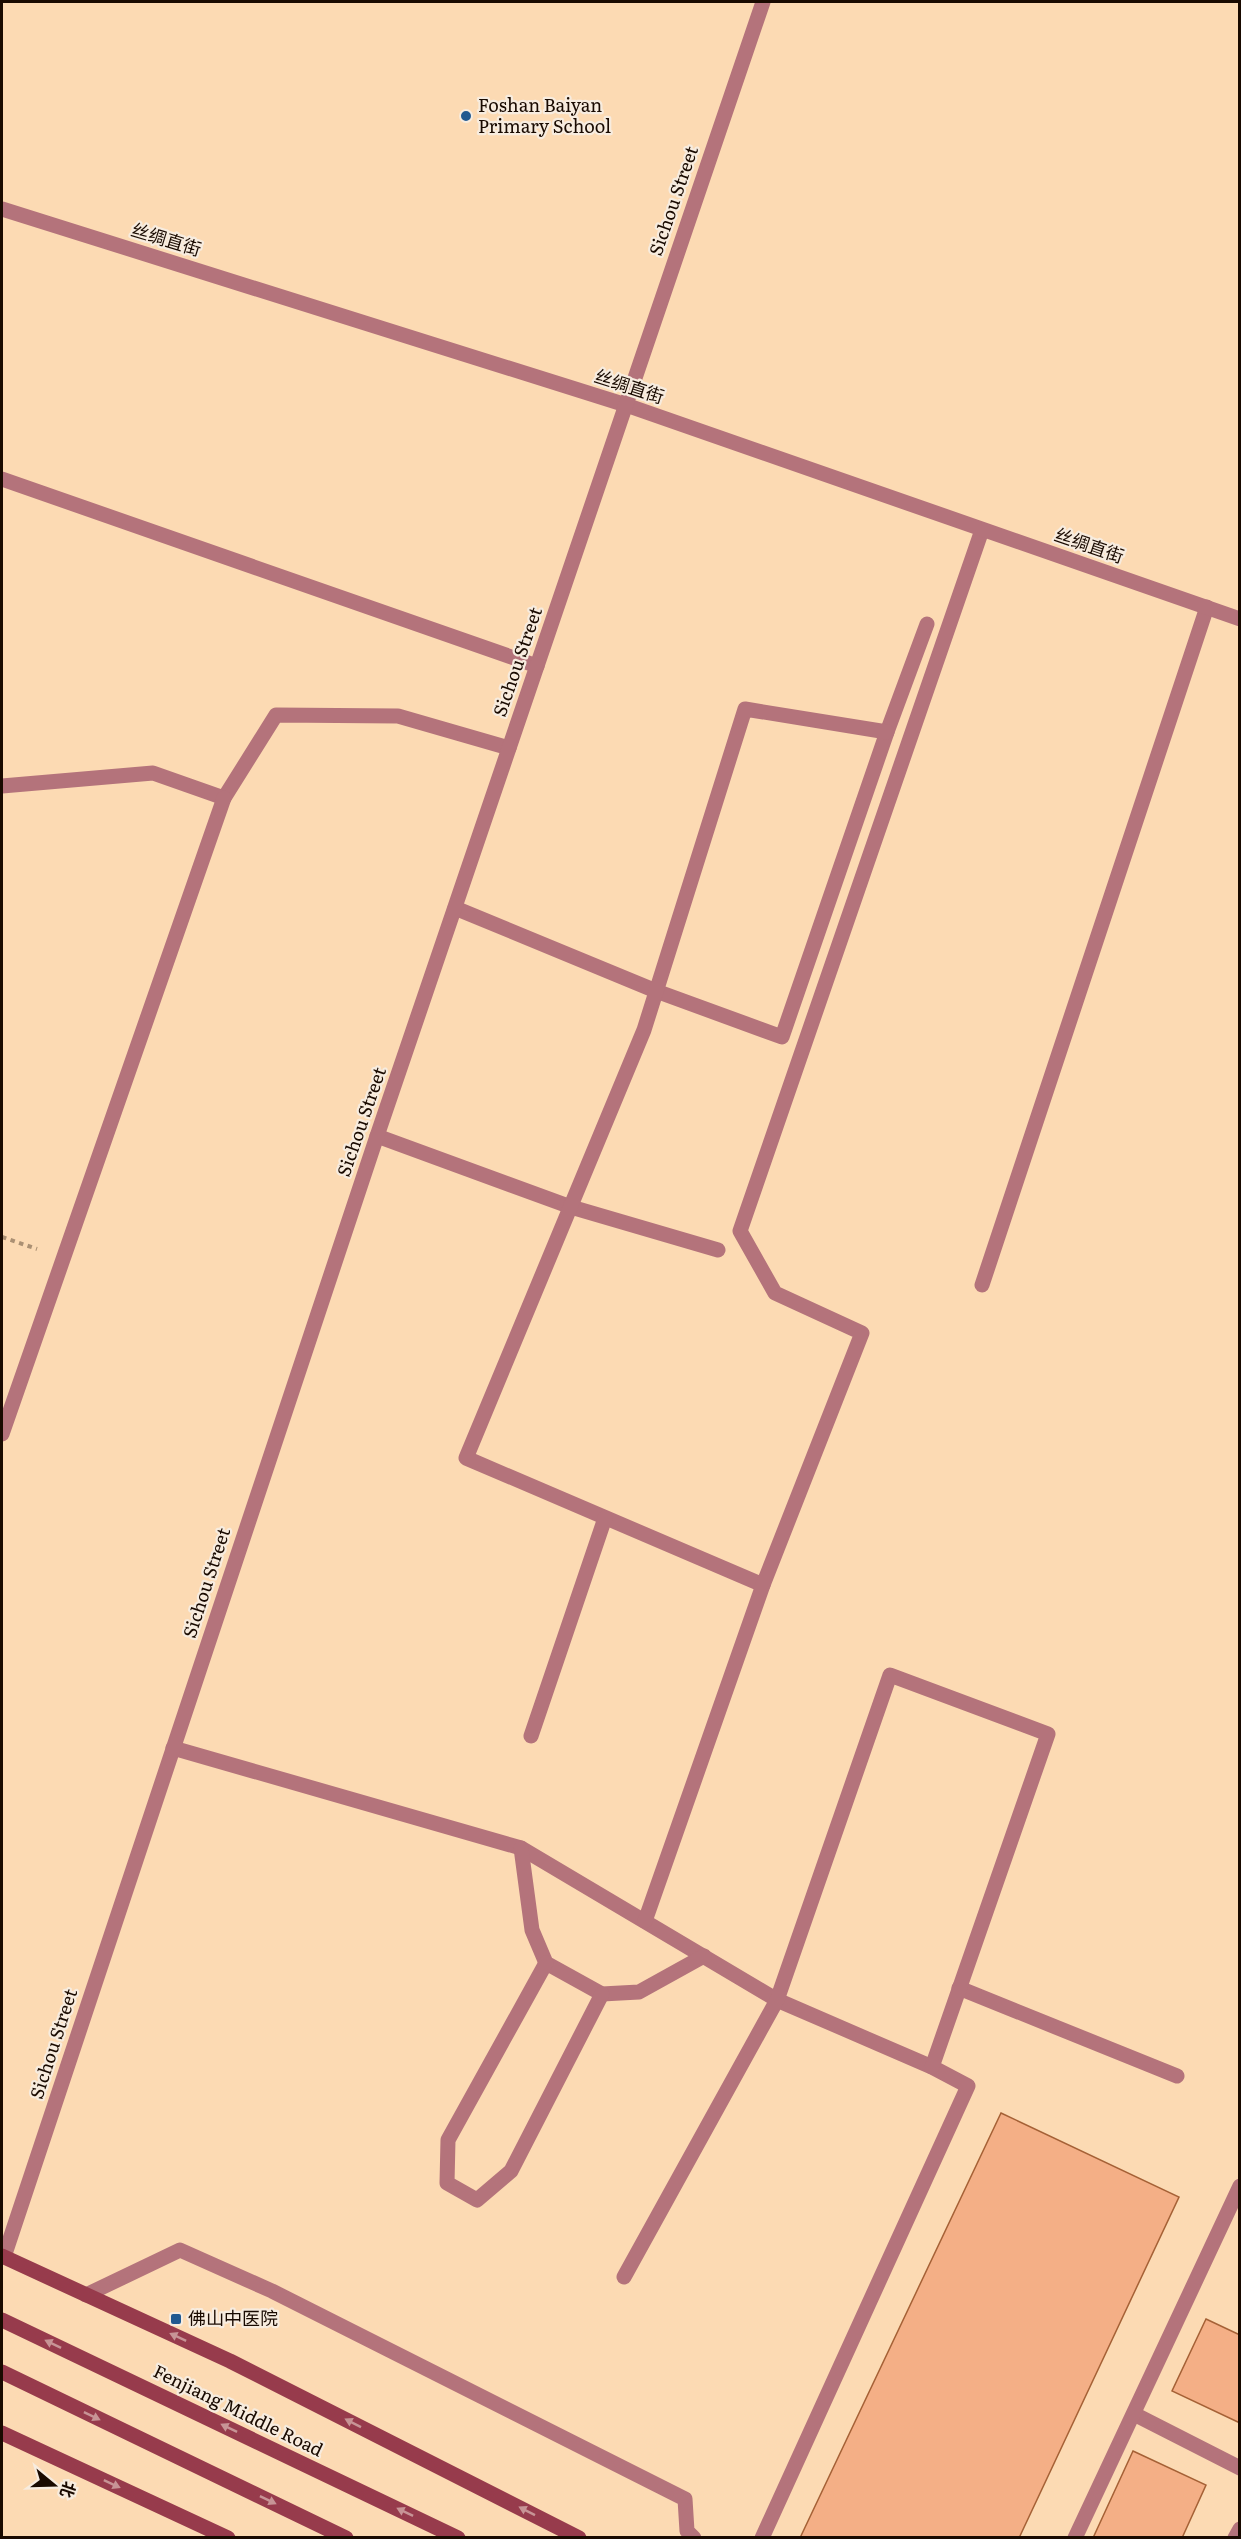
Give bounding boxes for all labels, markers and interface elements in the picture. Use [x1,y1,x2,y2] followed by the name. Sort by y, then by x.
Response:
[478,91,611,139] place label: Foshan Baiyan Primary School
[459,109,473,123] marker: Foshan Baiyan Primary School
[641,141,704,259] street label: Sichou Street
[128,215,205,262] street label: 丝绸直街
[591,362,668,410] street label: 丝绸直街
[1051,520,1128,569] street label: 丝绸直街
[485,602,548,720] street label: Sichou Street
[329,1062,392,1180] street label: Sichou Street
[175,1523,236,1641] street label: Sichou Street
[22,1984,83,2102] street label: Sichou Street
[188,2304,278,2331] place label: 佛山中医院
[169,2312,183,2326] marker: 佛山中医院
[168,2332,186,2342] one-way arrow
[45,2340,62,2349] one-way arrow
[149,2357,328,2463] street label: Fenjiang Middle Road
[84,2411,101,2420] one-way arrow
[344,2418,361,2428] one-way arrow
[220,2424,238,2434] one-way arrow
[24,2455,84,2515] north arrow
[55,2479,83,2502] text: 北
[103,2480,120,2489] one-way arrow
[259,2496,276,2505] one-way arrow
[518,2506,535,2516] one-way arrow
[396,2508,413,2517] one-way arrow

